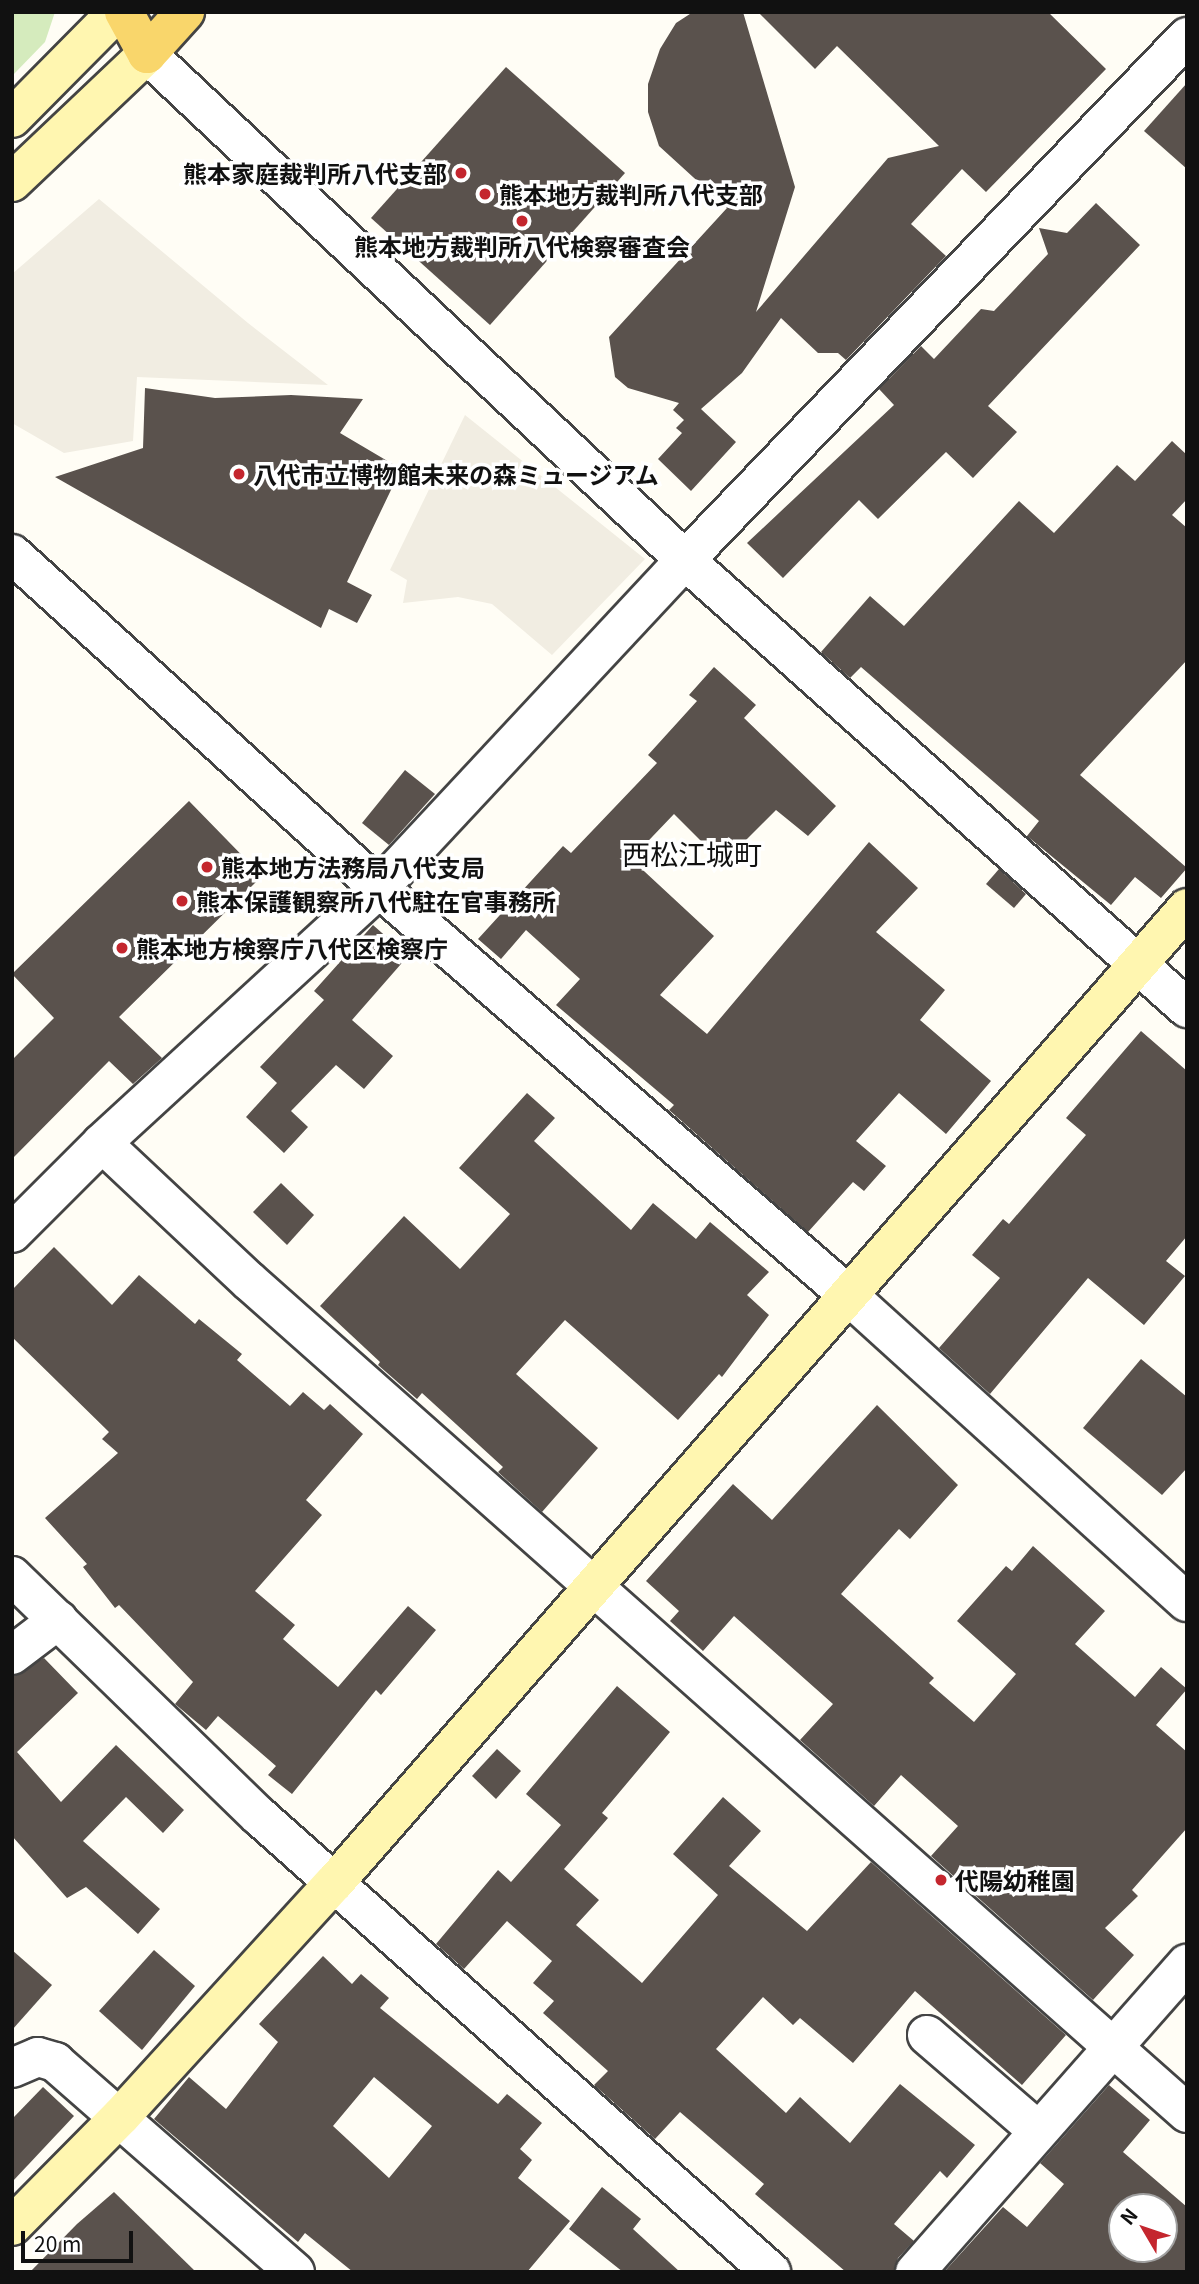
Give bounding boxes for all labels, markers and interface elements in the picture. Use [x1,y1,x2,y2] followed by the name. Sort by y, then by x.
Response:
[183,159,447,187] place label: 熊本家庭裁判所八代支部
[453,165,469,181] marker: 熊本家庭裁判所八代支部
[499,180,763,208] place label: 熊本地方裁判所八代支部
[477,186,493,202] marker: 熊本地方裁判所八代支部
[514,213,530,229] marker: 熊本地方裁判所八代検察審査会
[354,232,690,260] place label: 熊本地方裁判所八代検察審査会
[253,460,661,488] place label: 八代市立博物館未来の森ミュージアム
[231,466,247,482] marker: 八代市立博物館未来の森ミュージアム
[622,836,762,870] district label: 西松江城町
[221,853,485,881] place label: 熊本地方法務局八代支局
[199,859,215,875] marker: 熊本地方法務局八代支局
[196,887,556,915] place label: 熊本保護観察所八代駐在官事務所
[174,893,190,909] marker: 熊本保護観察所八代駐在官事務所
[136,934,448,962] place label: 熊本地方検察庁八代区検察庁
[114,940,130,956] marker: 熊本地方検察庁八代区検察庁
[955,1866,1075,1894] place label: 代陽幼稚園
[933,1872,949,1888] marker: 代陽幼稚園
[1108,2193,1178,2263] north arrow
[1113,2202,1143,2230] text: N
[24,2218,136,2262] scale bar
[34,2228,81,2258] text: 20 m

